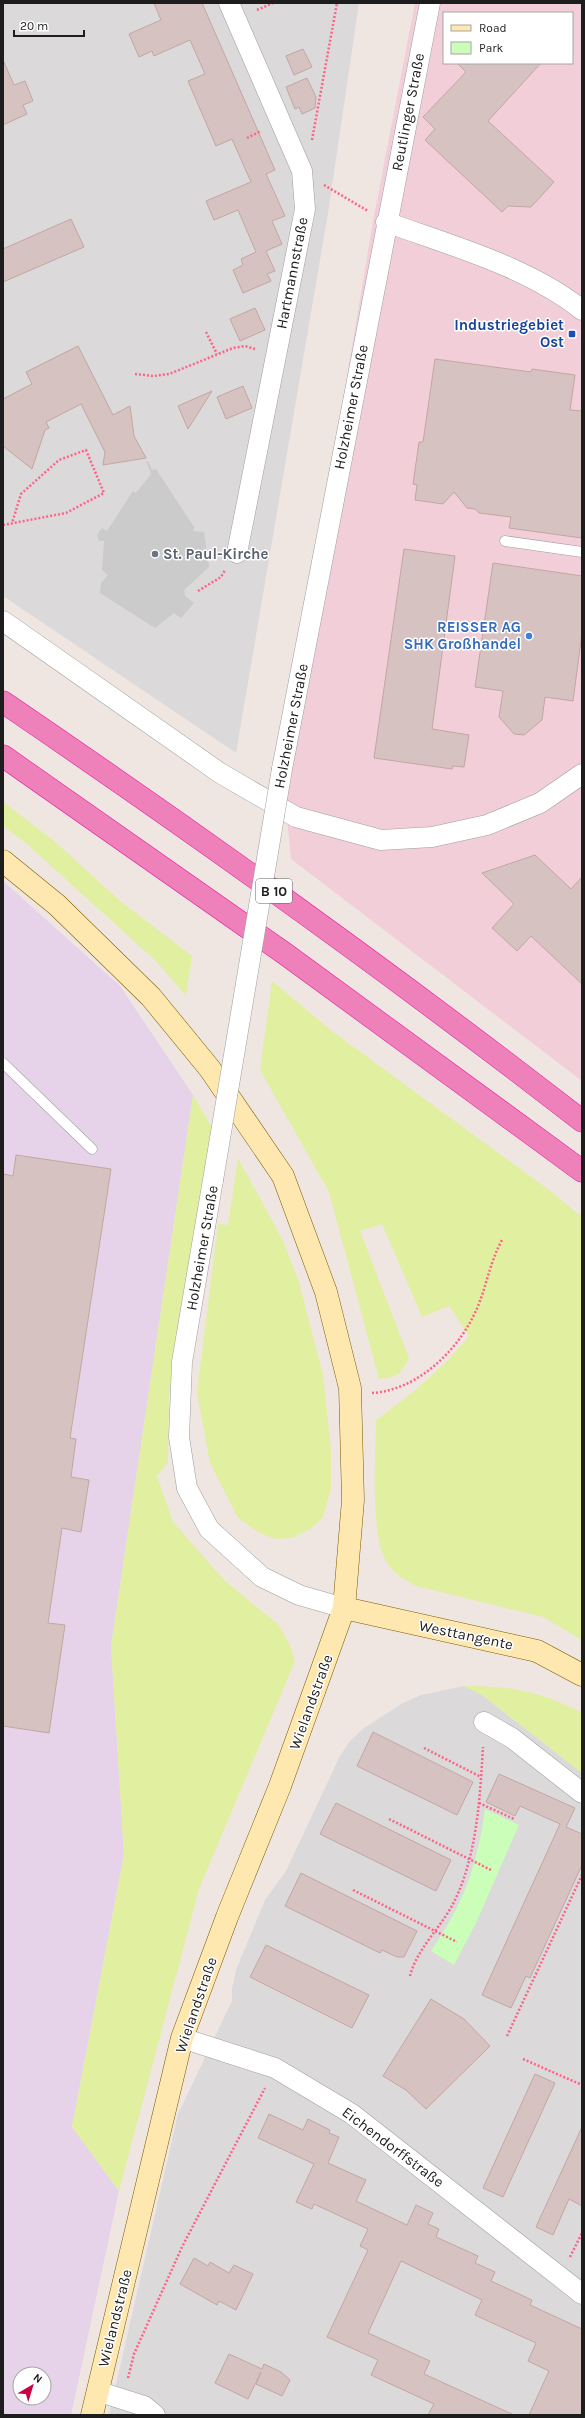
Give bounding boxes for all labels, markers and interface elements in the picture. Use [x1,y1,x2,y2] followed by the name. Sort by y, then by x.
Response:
[14,12,84,38] scale bar
[443,12,573,64] legend
[20,19,48,33] text: 20 m
[479,21,507,35] text: Road
[479,41,504,55] text: Park
[388,51,428,173] street label: Reutlinger Straße
[272,215,312,331] street label: Hartmannstraße
[454,316,564,351] place label: Industriegebiet Ost
[567,329,577,339] marker: Industriegebiet Ost
[330,343,372,471] street label: Holzheimer Straße
[163,545,268,563] place label: St. Paul-Kirche
[150,549,160,559] marker: St. Paul-Kirche
[404,618,521,653] place label: REISSER AG SHK Großhandel
[524,631,534,641] marker: REISSER AG SHK Großhandel
[270,662,312,790] street label: Holzheimer Straße
[256,879,292,903] road number: B 10
[182,1184,222,1312] street label: Holzheimer Straße
[417,1616,515,1654] street label: Westtangente
[285,1652,337,1752] street label: Wielandstraße
[171,1955,221,2055] street label: Wielandstraße
[338,2103,448,2191] street label: Eichendorffstraße
[94,2267,136,2369] street label: Wielandstraße
[12,2366,52,2406] north arrow
[31,2371,45,2386] text: N

